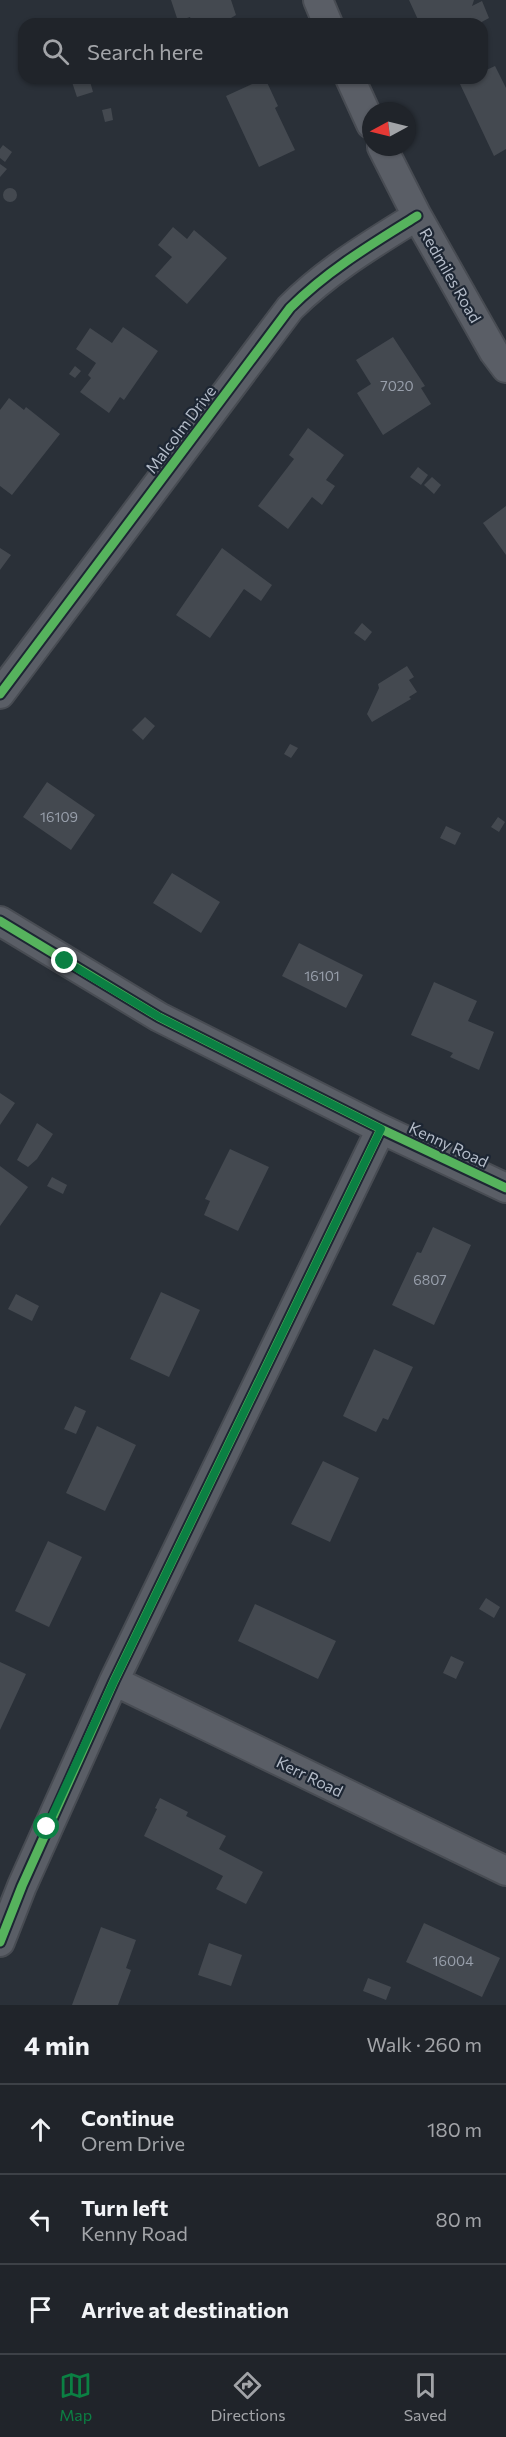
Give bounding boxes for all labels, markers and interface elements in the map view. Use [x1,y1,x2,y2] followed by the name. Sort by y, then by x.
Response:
[18,18,488,84] search box
[39,35,72,68] icon: search
[87,38,203,65] text: Search here
[362,102,416,156] north arrow
[416,224,486,326] street label: Redmiles Road
[380,377,414,394] house number: 7020
[141,381,219,477] street label: Malcolm Drive
[40,808,78,825] house number: 16109
[51,947,77,973] route end
[304,967,340,984] house number: 16101
[406,1117,492,1171] street label: Kenny Road
[413,1271,447,1288] house number: 6807
[274,1752,346,1800] street label: Kerr Road
[33,1813,59,1839] route start
[432,1952,474,1969] house number: 16004
[24,2029,90,2060] text: 4 min
[366,2032,482,2056] text: Walk · 260 m
[81,2104,174,2131] text: Continue
[24,2113,57,2146] icon: ahead
[427,2117,482,2141] text: 180 m
[81,2131,185,2155] text: Orem Drive
[81,2194,168,2221] text: Turn left
[24,2203,57,2236] icon: left
[436,2207,482,2231] text: 80 m
[81,2221,188,2245] text: Kenny Road
[24,2293,57,2326] icon: arrive
[81,2296,289,2323] text: Arrive at destination
[59,2369,92,2424] tab: Map
[210,2369,285,2424] tab: Directions
[404,2369,447,2424] tab: Saved

